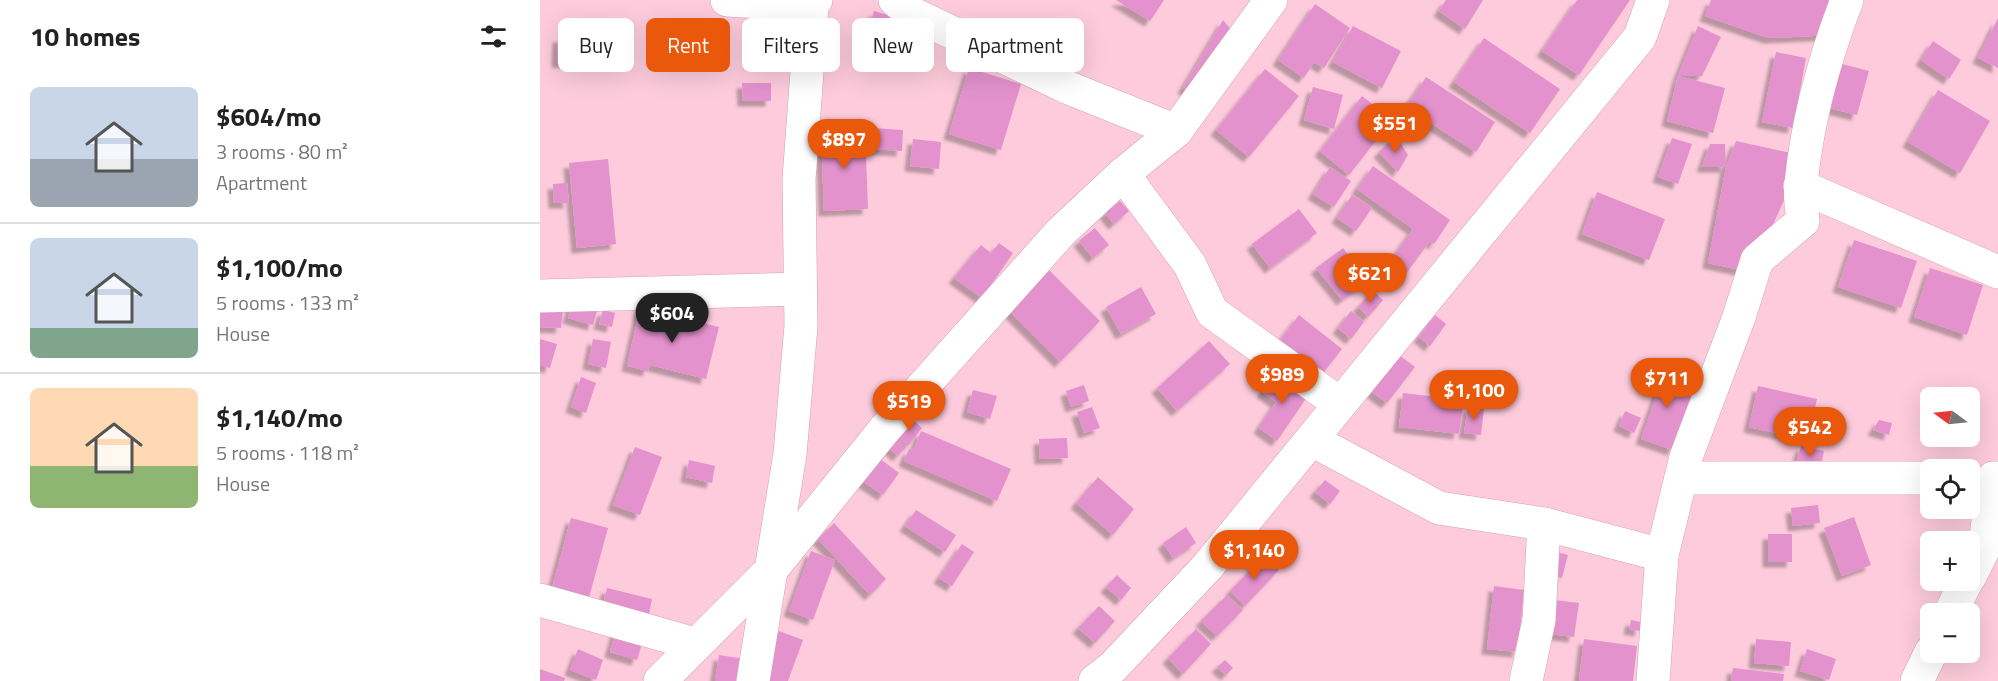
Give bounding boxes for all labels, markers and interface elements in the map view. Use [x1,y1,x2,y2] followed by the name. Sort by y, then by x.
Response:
[30,17,140,56] text: 10 homes
[558,18,634,72] chip: Buy
[646,18,730,72] chip: Rent
[742,18,840,72] chip: Filters
[852,18,934,72] chip: New
[946,18,1084,72] chip: Apartment
[477,20,510,53] icon: filters
[216,97,321,136] text: $604/mo
[1359,103,1431,154] pin: $551
[1373,107,1417,138] text: $551
[78,111,150,183] icon: home
[808,119,880,170] pin: $897
[822,123,866,154] text: $897
[216,136,348,167] text: 3 rooms · 80 m²
[216,167,307,198] text: Apartment
[216,248,343,287] text: $1,100/mo
[1334,253,1406,304] pin: $621
[1348,257,1392,288] text: $621
[78,262,150,334] icon: home
[216,287,359,318] text: 5 rooms · 133 m²
[636,293,708,344] pin: $604
[650,297,694,328] text: $604
[216,318,270,349] text: House
[1246,354,1318,405] pin: $989
[1260,358,1304,389] text: $989
[1631,358,1703,409] pin: $711
[1645,362,1689,393] text: $711
[1425,370,1523,421] pin: $1,100
[1443,374,1505,405] text: $1,100
[873,381,945,432] pin: $519
[887,385,931,416] text: $519
[1920,387,1980,447] north arrow
[1920,387,1980,663] map controls
[216,398,343,437] text: $1,140/mo
[1774,407,1846,458] pin: $542
[1788,411,1832,442] text: $542
[78,412,150,484] icon: home
[216,437,359,468] text: 5 rooms · 118 m²
[1920,459,1980,519] button: locate
[216,468,270,499] text: House
[1205,530,1303,581] pin: $1,140
[1920,531,1980,591] button: +
[1223,534,1285,565] text: $1,140
[1920,603,1980,663] button: −

